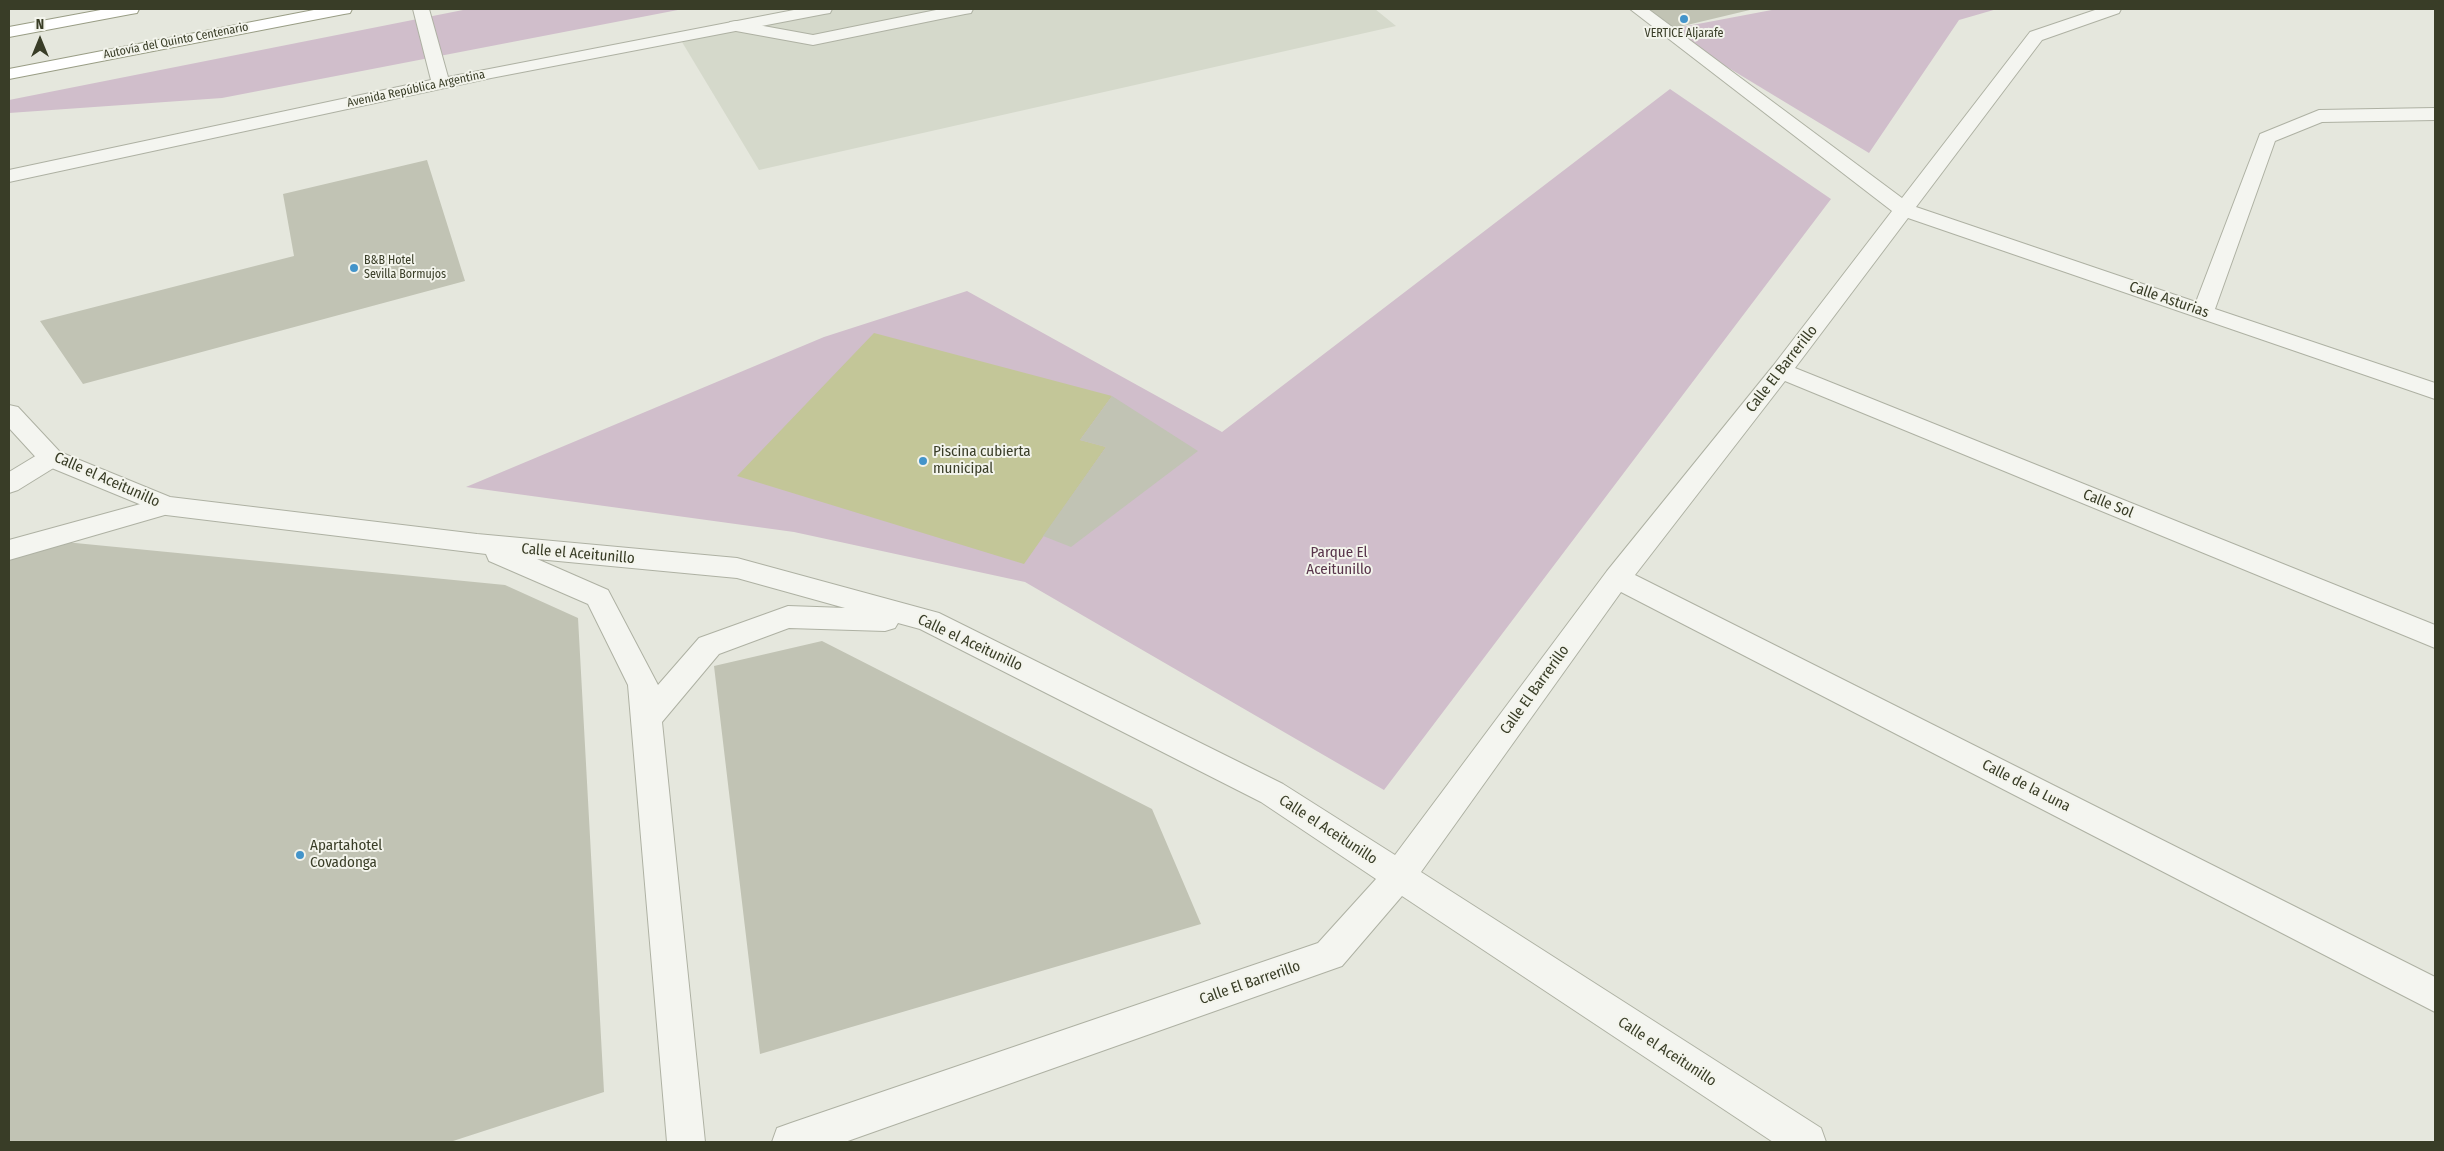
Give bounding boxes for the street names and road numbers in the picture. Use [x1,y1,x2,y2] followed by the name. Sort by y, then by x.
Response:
[102,20,250,62] street label: Autovía del Quinto Centenario
[346,67,486,111] street label: Avenida República Argentina
[2127,278,2211,322] street label: Calle Asturias
[1742,322,1822,416] street label: Calle El Barrerillo
[51,449,163,511] street label: Calle el Aceitunillo
[2080,486,2136,522] street label: Calle Sol
[521,540,635,568] street label: Calle el Aceitunillo
[915,611,1025,675] street label: Calle el Aceitunillo
[1497,642,1573,738] street label: Calle El Barrerillo
[1979,756,2073,816] street label: Calle de la Luna
[1275,791,1381,869] street label: Calle el Aceitunillo
[1197,957,1303,1009] street label: Calle El Barrerillo
[1614,1013,1720,1091] street label: Calle el Aceitunillo

